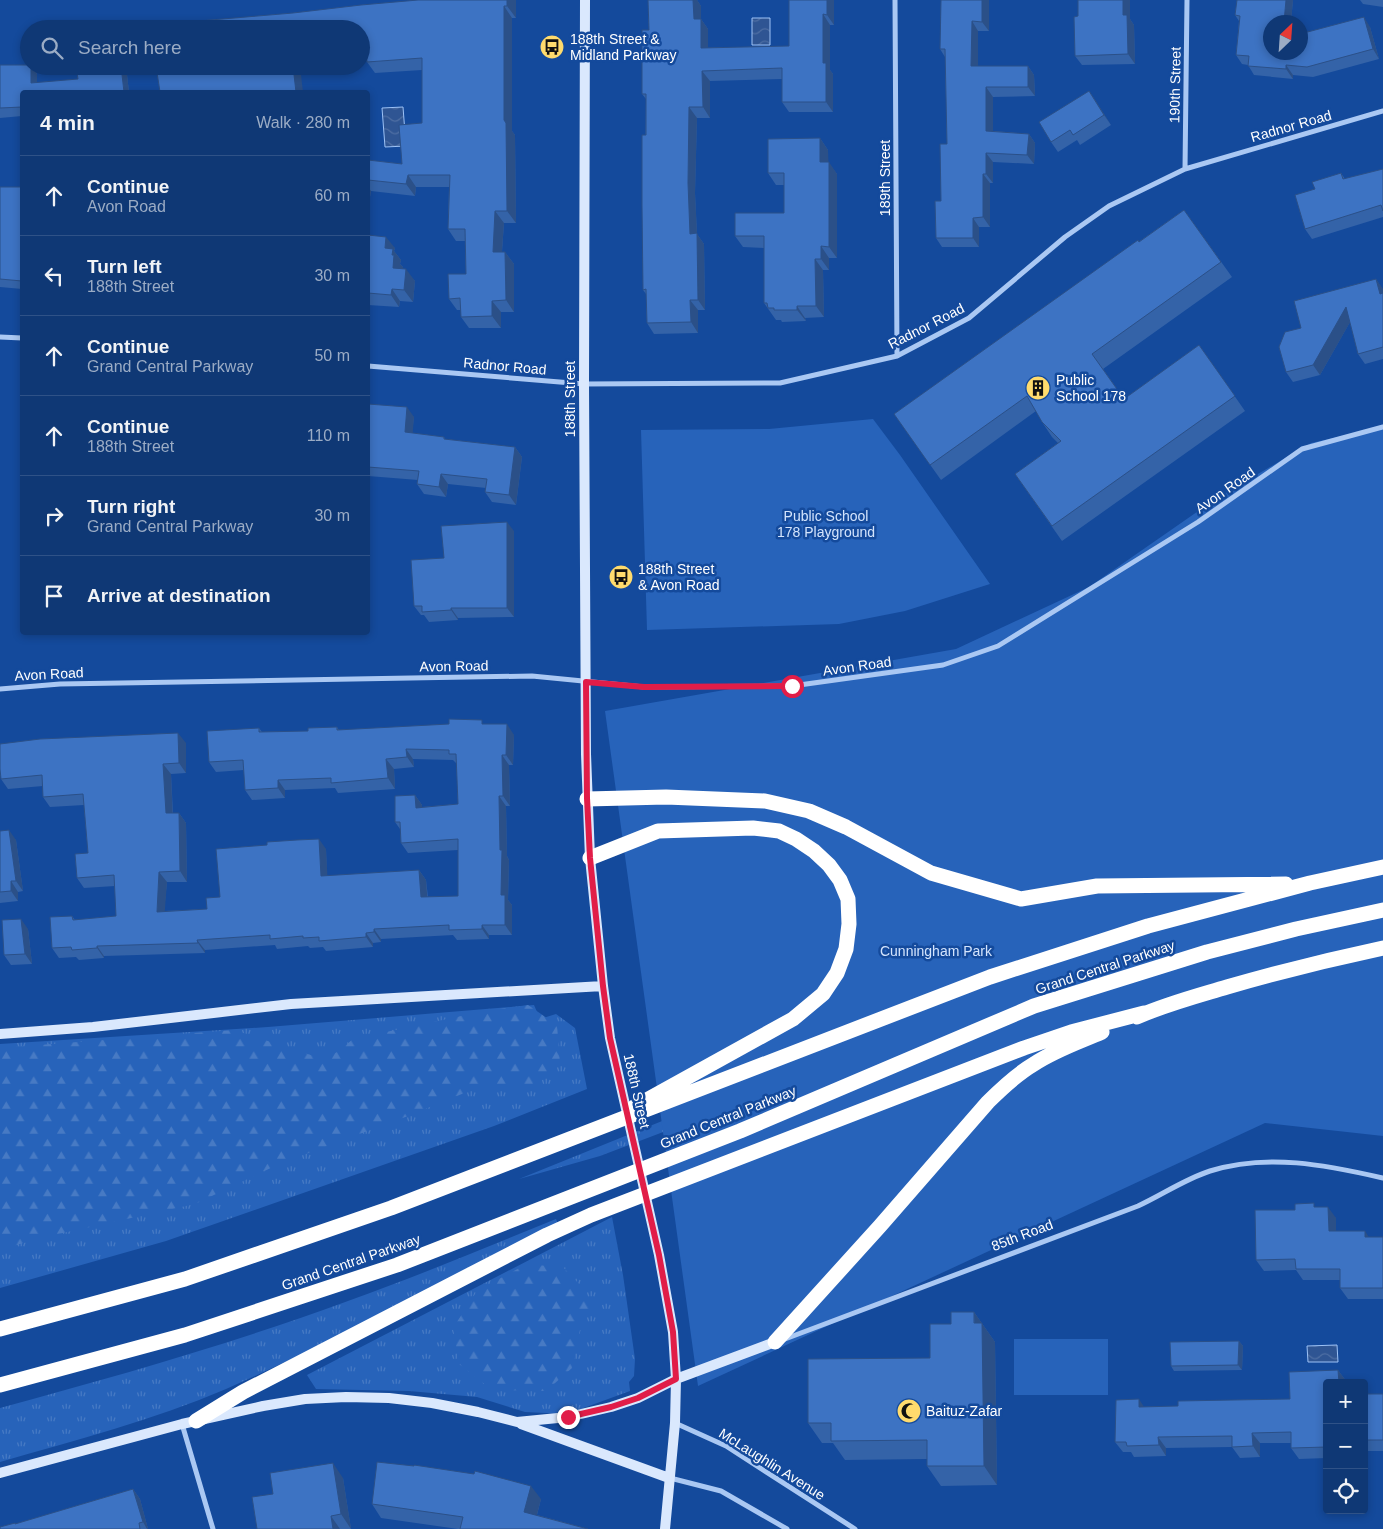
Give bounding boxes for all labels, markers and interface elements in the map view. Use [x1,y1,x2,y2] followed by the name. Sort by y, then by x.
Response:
[1263,15,1308,60] north arrow
[20,20,370,75] search box
[570,31,677,63] place label: 188th Street & Midland Parkway
[38,34,66,62] icon: search
[539,34,565,60] bus stop icon: 188th Street & Midland Parkway
[78,37,182,58] text: Search here
[1166,47,1184,123] street label: 190th Street
[1249,107,1333,145] street label: Radnor Road
[40,111,95,134] text: 4 min
[256,114,350,131] text: Walk · 280 m
[877,140,893,216] street label: 189th Street
[87,176,169,197] text: Continue
[40,182,68,210] icon: ahead
[314,187,350,204] text: 60 m
[87,198,166,215] text: Avon Road
[87,256,162,277] text: Turn left
[40,262,68,290] icon: left
[314,267,350,284] text: 30 m
[87,278,174,295] text: 188th Street
[885,300,967,352] street label: Radnor Road
[87,336,169,357] text: Continue
[40,342,68,370] icon: ahead
[314,347,350,364] text: 50 m
[463,354,547,378] street label: Radnor Road
[87,358,253,375] text: Grand Central Parkway
[562,361,578,437] street label: 188th Street
[1056,372,1126,404] place label: Public School 178
[1025,375,1051,401] building icon: Public School 178
[87,416,169,437] text: Continue
[40,422,68,450] icon: ahead
[307,427,350,444] text: 110 m
[87,438,174,455] text: 188th Street
[1192,464,1258,516] street label: Avon Road
[87,496,175,517] text: Turn right
[40,502,68,530] icon: right
[314,507,350,524] text: 30 m
[777,508,875,540] park label: Public School 178 Playground
[87,518,253,535] text: Grand Central Parkway
[638,561,719,593] place label: 188th Street & Avon Road
[608,564,634,590] bus stop icon: 188th Street & Avon Road
[40,582,68,610] icon: arrive
[87,585,271,606] text: Arrive at destination
[822,653,892,679] street label: Avon Road
[419,657,489,675] street label: Avon Road
[14,664,84,684] street label: Avon Road
[781,675,804,698] route start
[1033,937,1177,997] street label: Grand Central Parkway
[880,943,993,959] park label: Cunningham Park
[621,1052,653,1130] street label: 188th Street
[658,1082,798,1152] street label: Grand Central Parkway
[989,1216,1055,1254] street label: 85th Road
[280,1231,422,1293] street label: Grand Central Parkway
[1323,1379,1368,1514] map controls
[1323,1379,1368,1424] button: +
[896,1398,922,1424] mosque icon: Baituz-Zafar
[926,1403,1003,1419] place label: Baituz-Zafar
[557,1406,580,1429] route end
[1323,1424,1368,1469] button: −
[716,1425,828,1503] street label: McLaughlin Avenue
[1323,1469,1368,1514] button: locate

